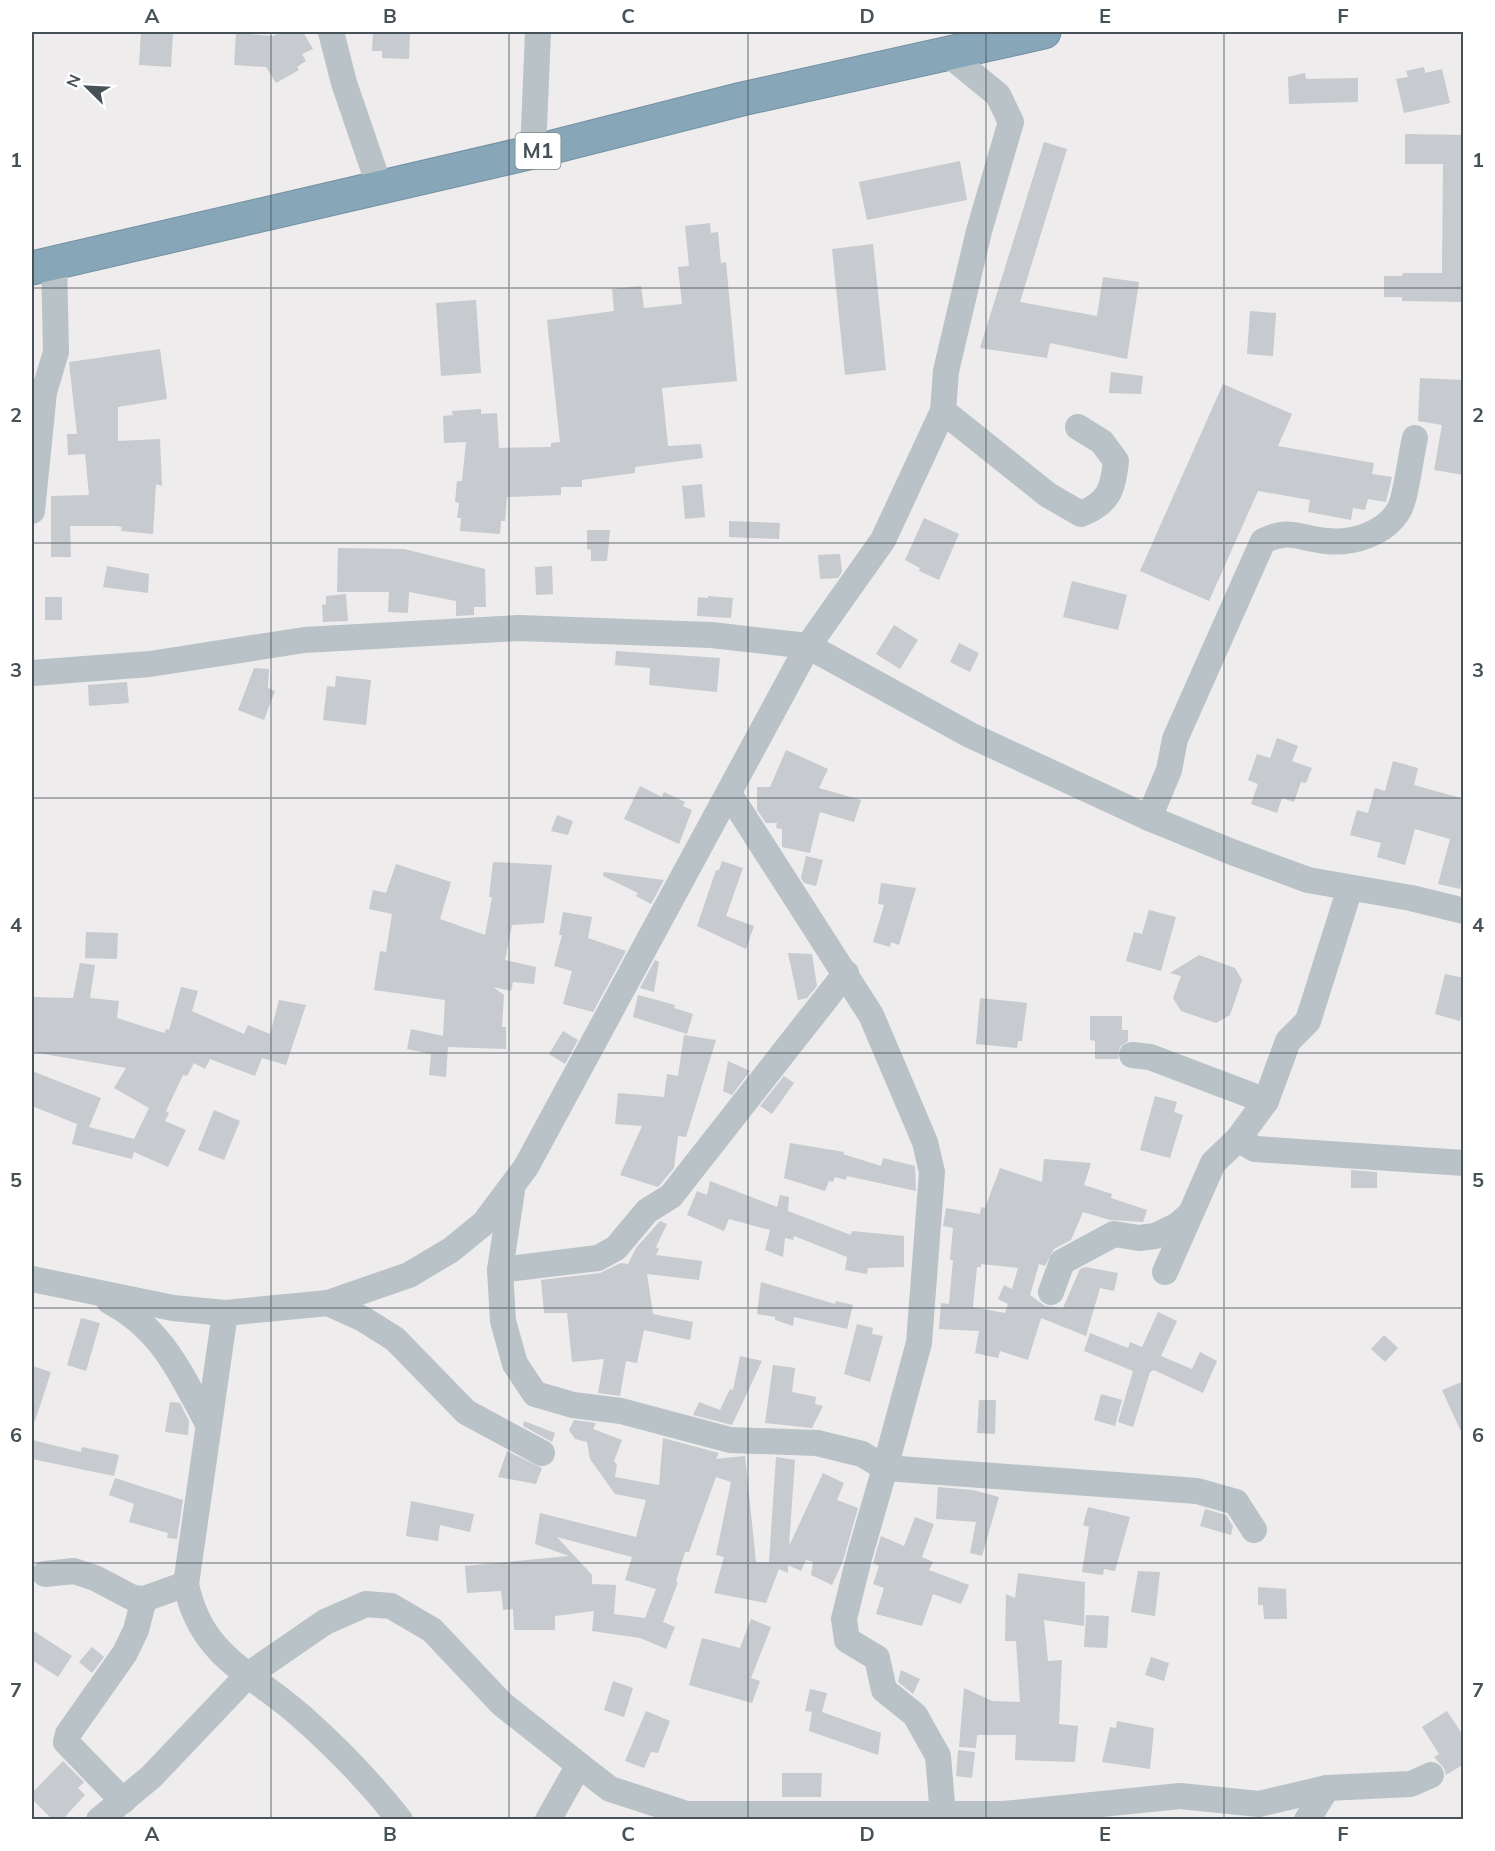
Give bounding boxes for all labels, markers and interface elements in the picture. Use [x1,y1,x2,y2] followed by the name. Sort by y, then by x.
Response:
[145,3,160,28] text: A
[383,3,397,28] text: B
[621,3,635,28] text: C
[859,3,875,28] text: D
[1099,3,1111,28] text: E
[1337,3,1349,28] text: F
[57,57,117,117] north arrow
[62,71,85,90] text: N
[516,133,560,169] road number: M1
[10,147,22,172] text: 1
[1472,147,1484,172] text: 1
[10,402,22,427] text: 2
[1472,402,1484,427] text: 2
[10,657,22,682] text: 3
[1472,657,1484,682] text: 3
[10,912,22,937] text: 4
[1472,912,1484,937] text: 4
[10,1167,22,1192] text: 5
[1472,1167,1484,1192] text: 5
[10,1422,22,1447] text: 6
[1472,1422,1484,1447] text: 6
[10,1677,22,1702] text: 7
[1472,1677,1484,1702] text: 7
[145,1821,160,1846] text: A
[383,1821,397,1846] text: B
[621,1821,635,1846] text: C
[859,1821,875,1846] text: D
[1099,1821,1111,1846] text: E
[1337,1821,1349,1846] text: F

